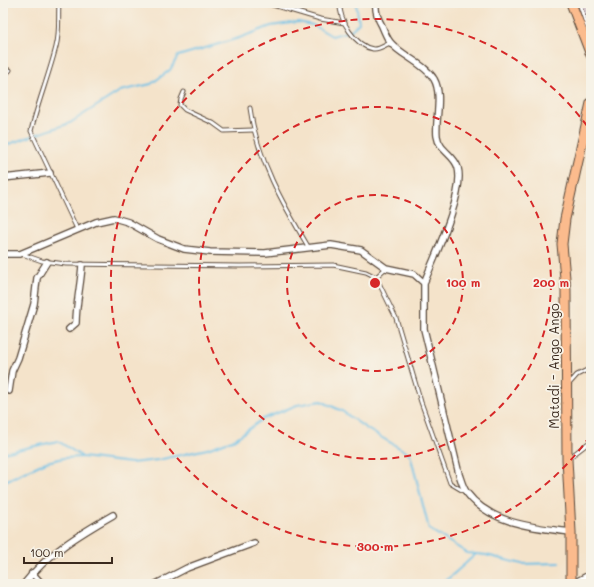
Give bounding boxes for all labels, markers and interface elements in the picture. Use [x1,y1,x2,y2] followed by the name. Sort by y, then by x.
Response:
[446,274,480,290] text: 100 m
[533,274,569,290] text: 200 m
[368,276,382,290] centre of rings
[545,303,562,429] street label: Matadi - Ango Ango
[357,538,393,554] text: 300 m
[24,539,112,565] scale bar
[30,544,64,560] text: 100 m

